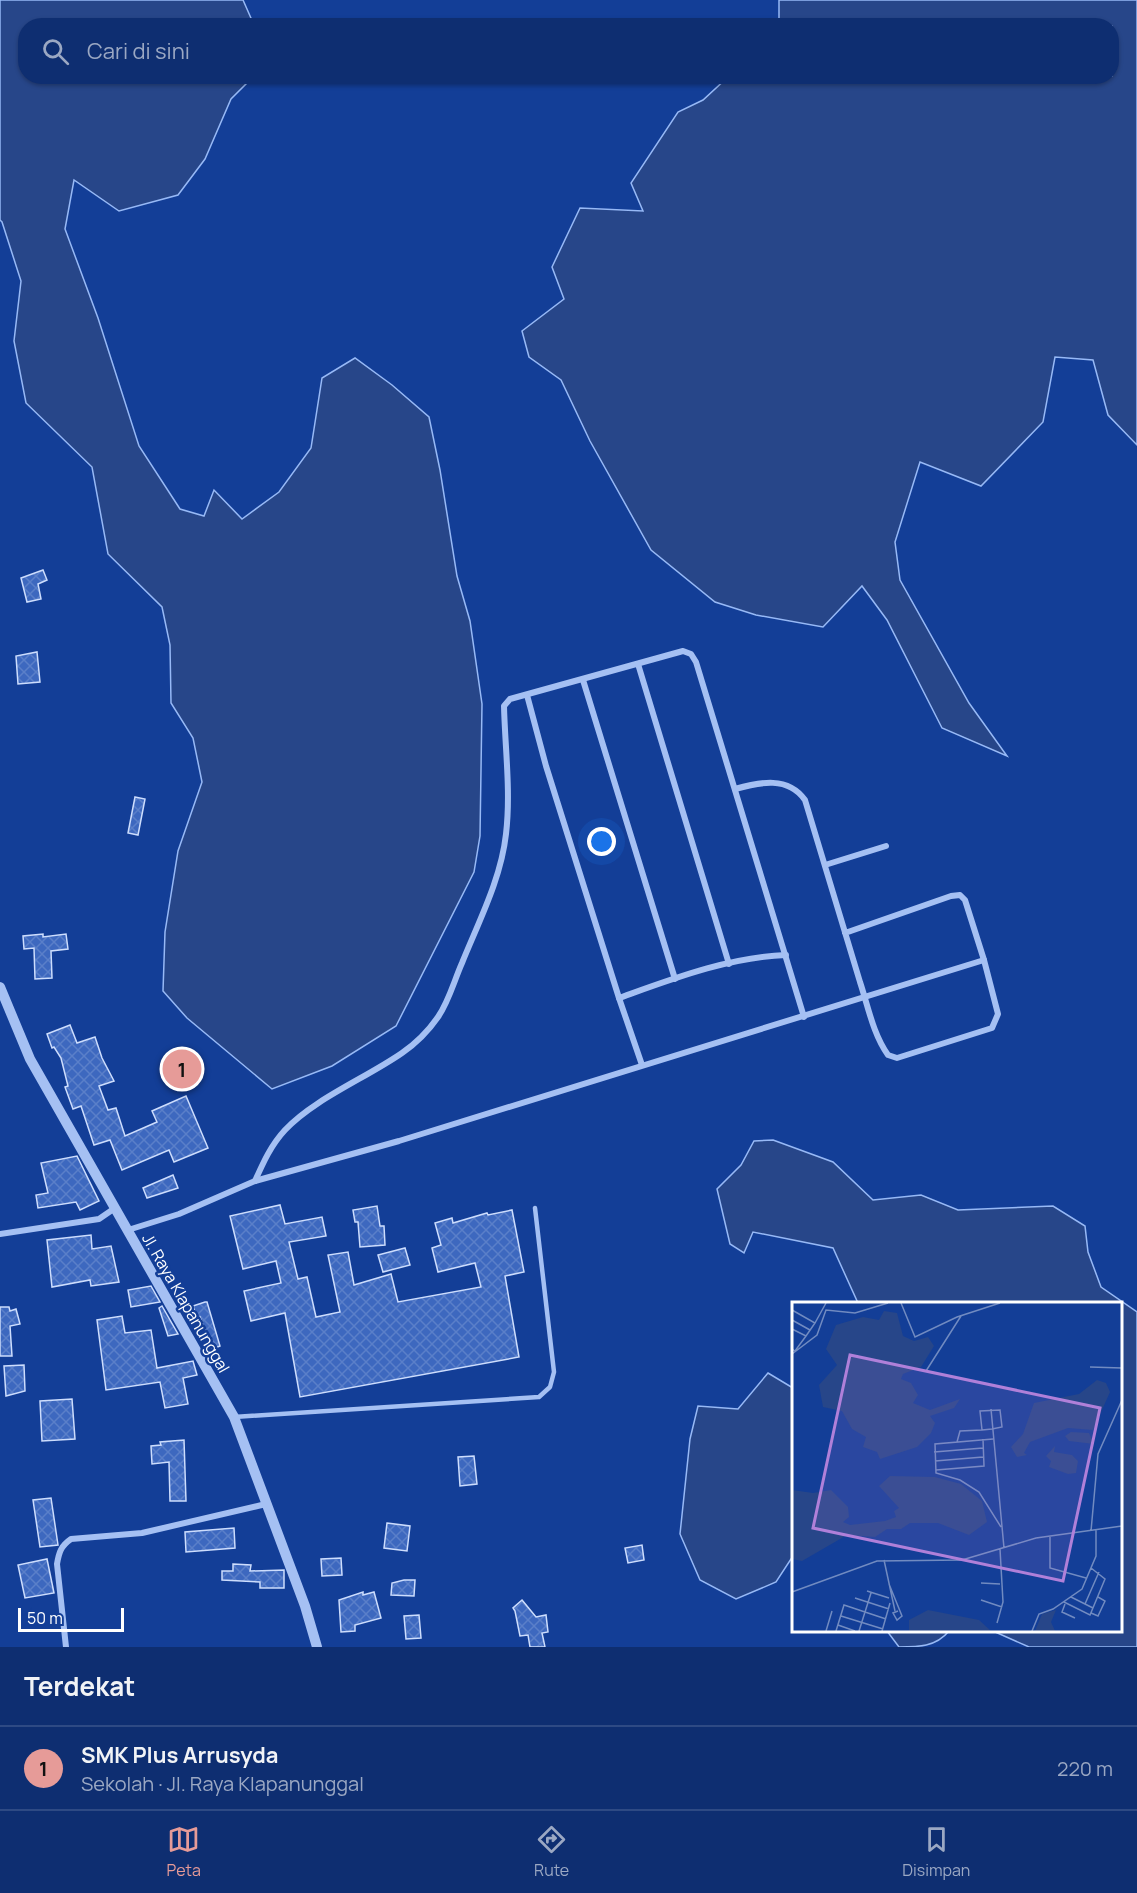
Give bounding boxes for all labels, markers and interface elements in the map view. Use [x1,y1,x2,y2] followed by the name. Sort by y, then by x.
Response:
[18,18,1119,84] search box
[39,35,72,68] icon: search
[87,36,190,66] text: Cari di sini
[587,827,616,856] your location
[162,1046,201,1092] pin: 1
[137,1229,235,1377] street label: Jl. Raya Klapanunggal
[792,1302,1122,1632] inset map
[18,1605,124,1632] scale bar
[27,1607,63,1629] text: 50 m
[24,1668,135,1704] text: Terdekat
[81,1740,278,1770] text: SMK Plus Arrusyda
[39,1755,48,1782] text: 1
[1057,1755,1113,1782] text: 220 m
[81,1770,364,1797] text: Sekolah · Jl. Raya Klapanunggal
[167,1823,201,1881] tab: Peta
[534,1823,569,1881] tab: Rute
[902,1823,970,1881] tab: Disimpan

